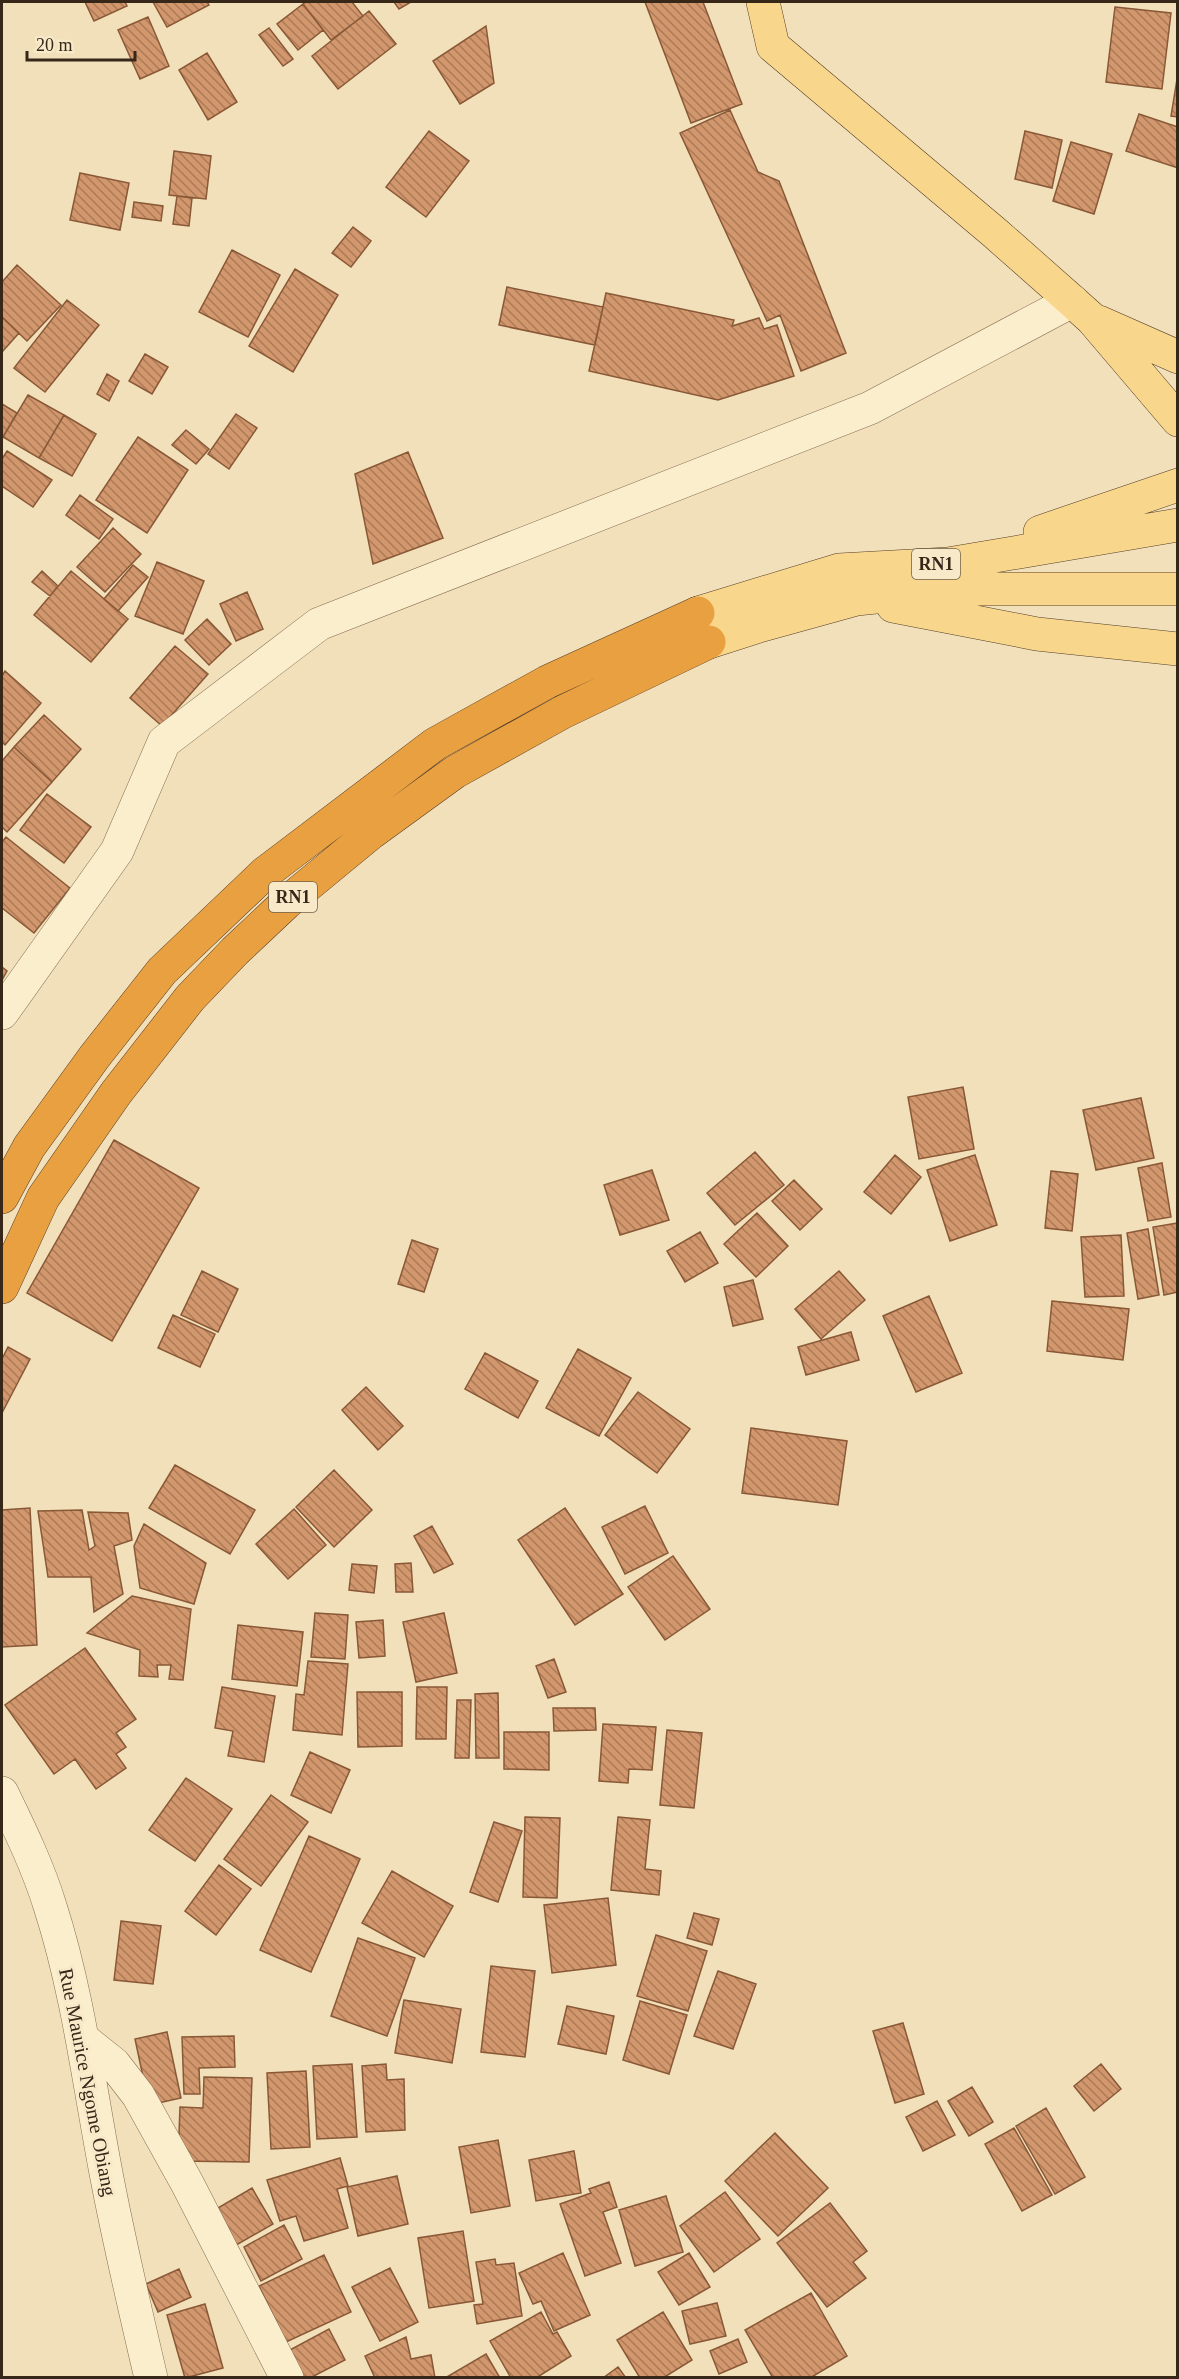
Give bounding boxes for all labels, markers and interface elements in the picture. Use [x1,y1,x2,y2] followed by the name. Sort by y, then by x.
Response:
[27,24,135,62] scale bar
[36,35,73,55] text: 20 m
[912,549,960,579] road number: RN1
[269,882,317,912] road number: RN1
[54,1966,121,2198] street label: Rue Maurice Ngome Obiang

